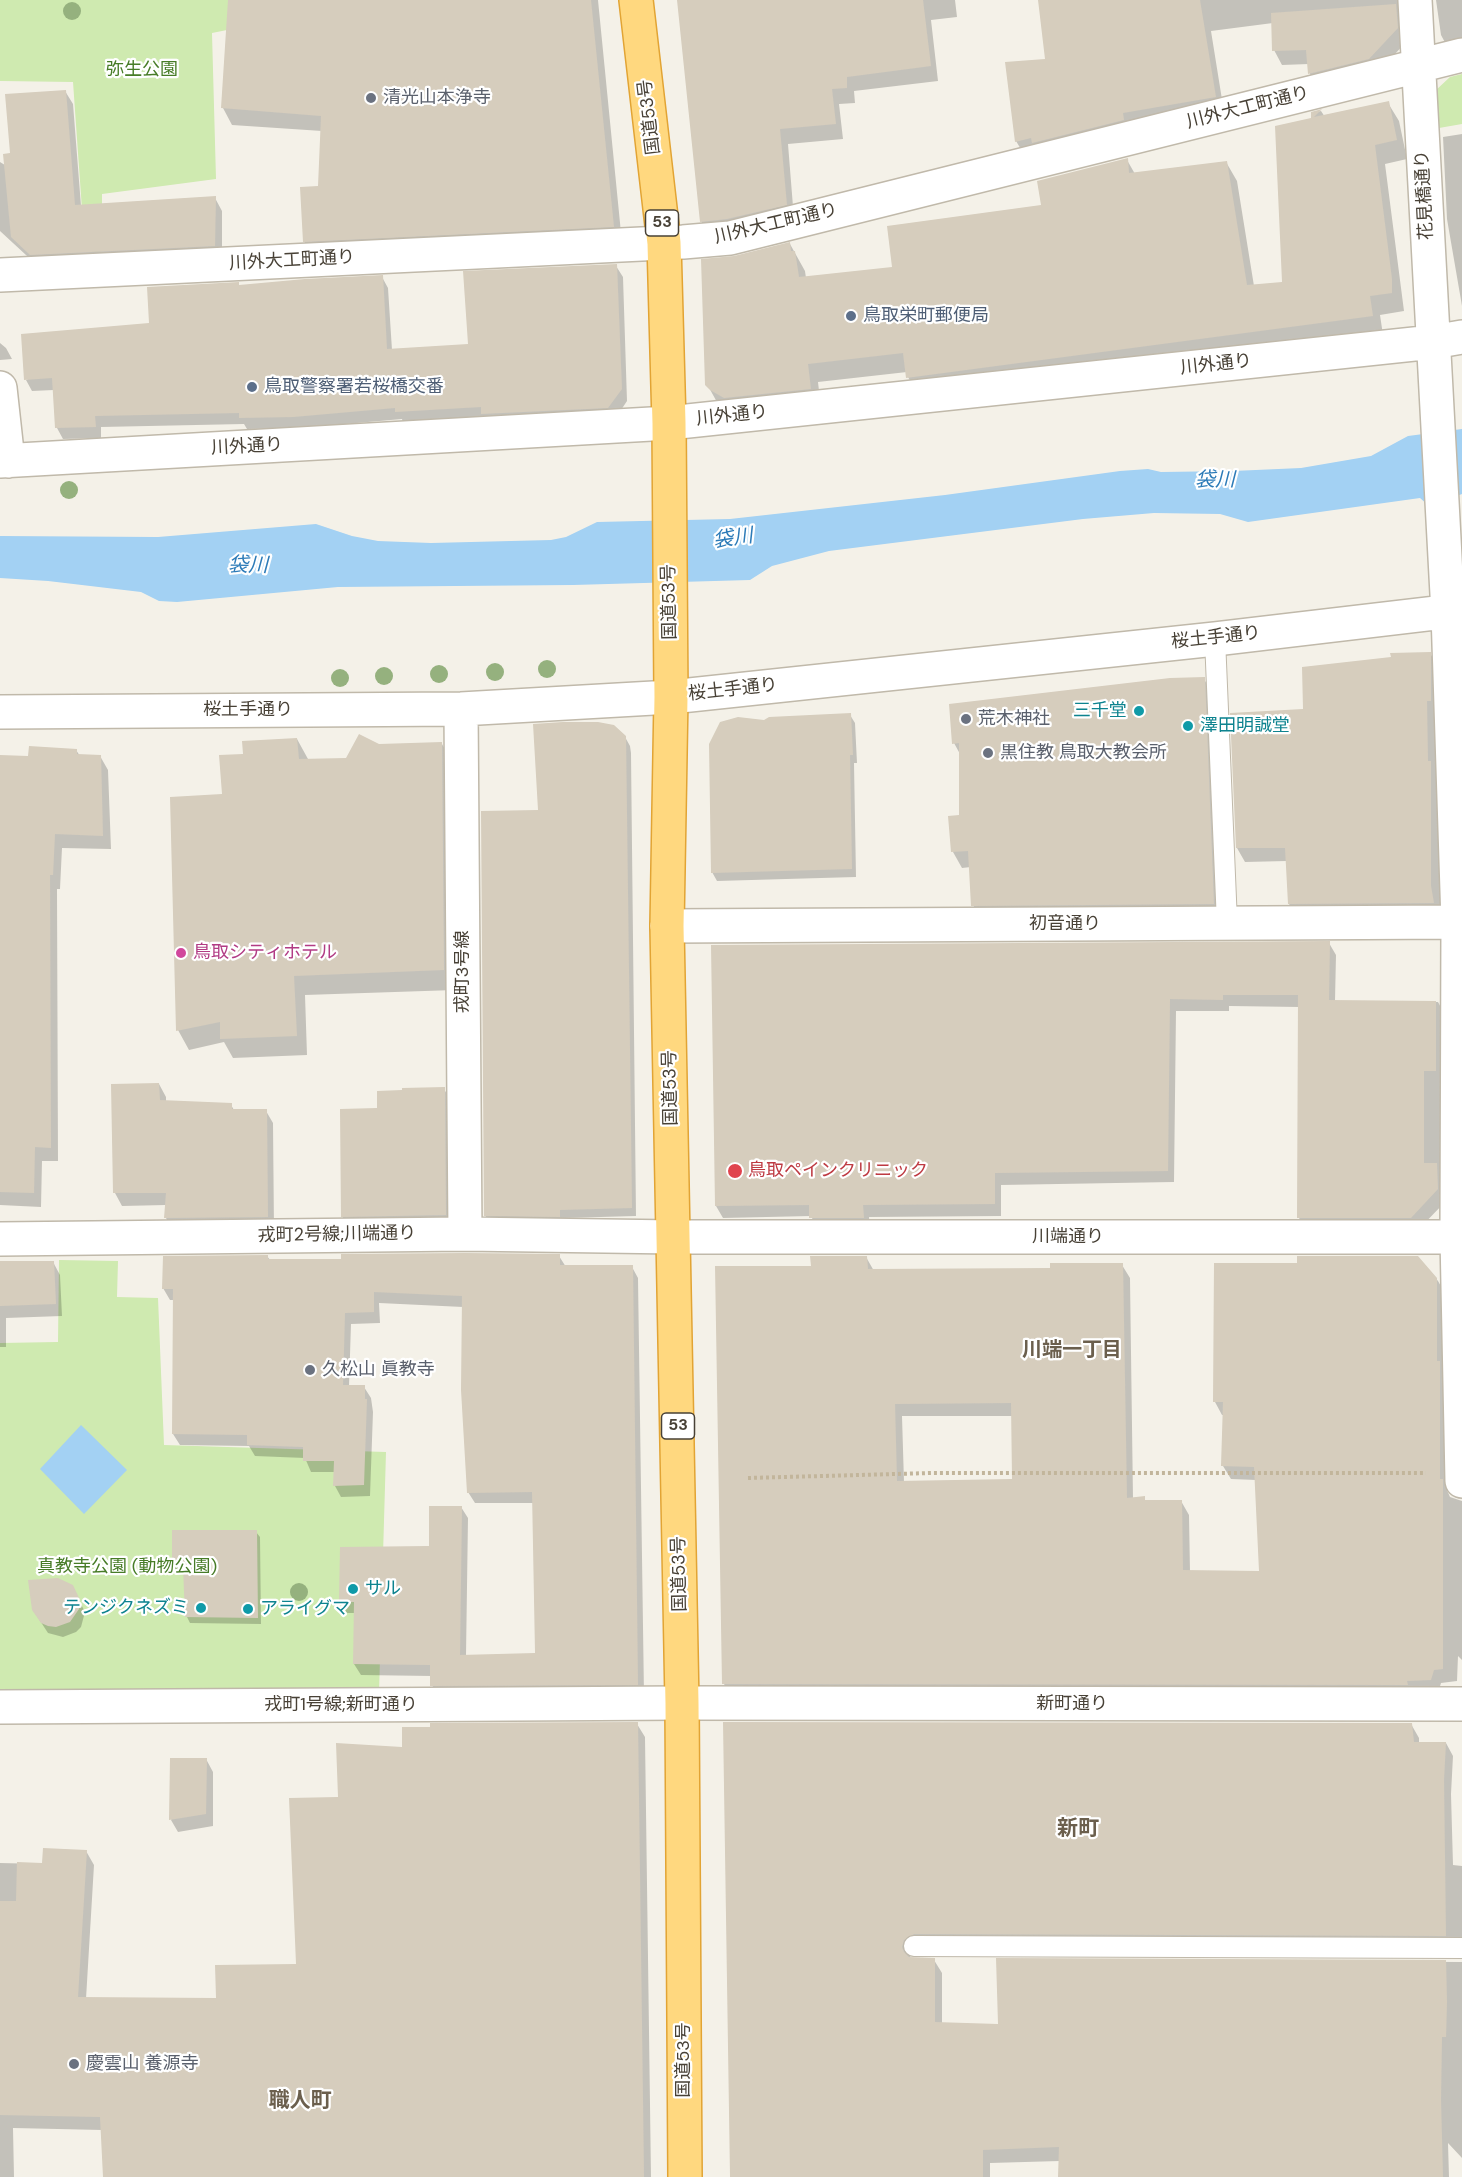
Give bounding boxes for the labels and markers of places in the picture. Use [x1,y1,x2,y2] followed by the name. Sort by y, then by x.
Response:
[383,87,491,109] place label: 清光山本浄寺
[364,91,378,105] marker: 清光山本浄寺
[863,305,989,327] place label: 鳥取栄町郵便局
[844,309,858,323] marker: 鳥取栄町郵便局
[264,376,444,398] place label: 鳥取警察署若桜橋交番
[245,380,259,394] marker: 鳥取警察署若桜橋交番
[1073,700,1127,722] place label: 三千堂
[1132,704,1146,718] marker: 三千堂
[978,708,1050,730] place label: 荒木神社
[959,712,973,726] marker: 荒木神社
[1200,715,1290,737] place label: 澤田明誠堂
[1181,719,1195,733] marker: 澤田明誠堂
[1000,742,1167,764] place label: 黒住教 鳥取大教会所
[981,746,995,760] marker: 黒住教 鳥取大教会所
[193,942,337,964] place label: 鳥取シティホテル
[174,946,188,960] marker: 鳥取シティホテル
[748,1160,928,1182] place label: 鳥取ペインクリニック
[726,1162,744,1180] marker: 鳥取ペインクリニック
[322,1359,435,1381] place label: 久松山 眞教寺
[303,1363,317,1377] marker: 久松山 眞教寺
[365,1578,401,1600] place label: サル
[346,1582,360,1596] marker: サル
[63,1597,189,1619] place label: テンジクネズミ
[260,1598,350,1620] place label: アライグマ
[194,1601,208,1615] marker: テンジクネズミ
[241,1602,255,1616] marker: アライグマ
[86,2053,199,2075] place label: 慶雲山 養源寺
[67,2057,81,2071] marker: 慶雲山 養源寺

